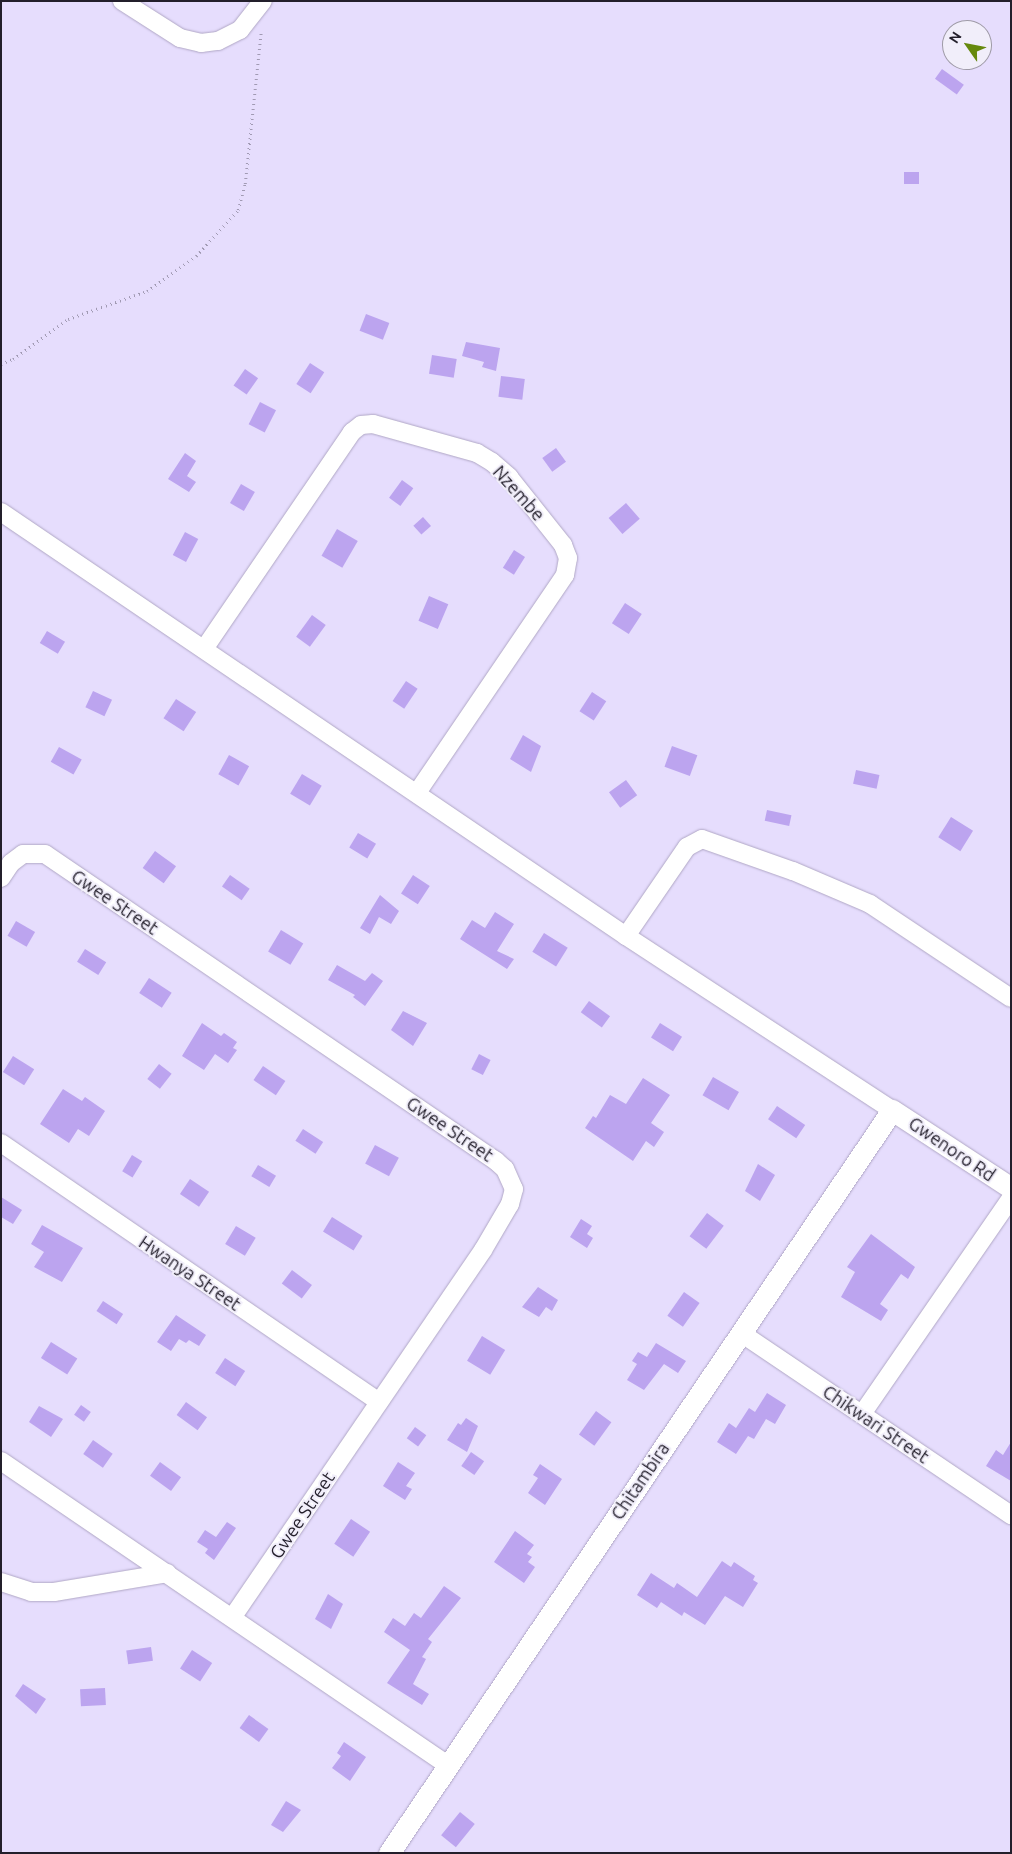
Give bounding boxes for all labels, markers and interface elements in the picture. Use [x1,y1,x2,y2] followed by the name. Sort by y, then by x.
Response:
[942,20,992,70] north arrow
[946,29,965,46] text: N
[489,461,549,525] street label: Nzembe
[67,865,163,939] street label: Gwee Street
[402,1092,498,1166] street label: Gwee Street
[905,1112,999,1186] street label: Gwenoro Rd
[135,1231,245,1315] street label: Hwanya Street
[819,1380,933,1468] street label: Chikwari Street
[606,1438,674,1524] street label: Chitambira
[265,1467,339,1563] street label: Gwee Street

